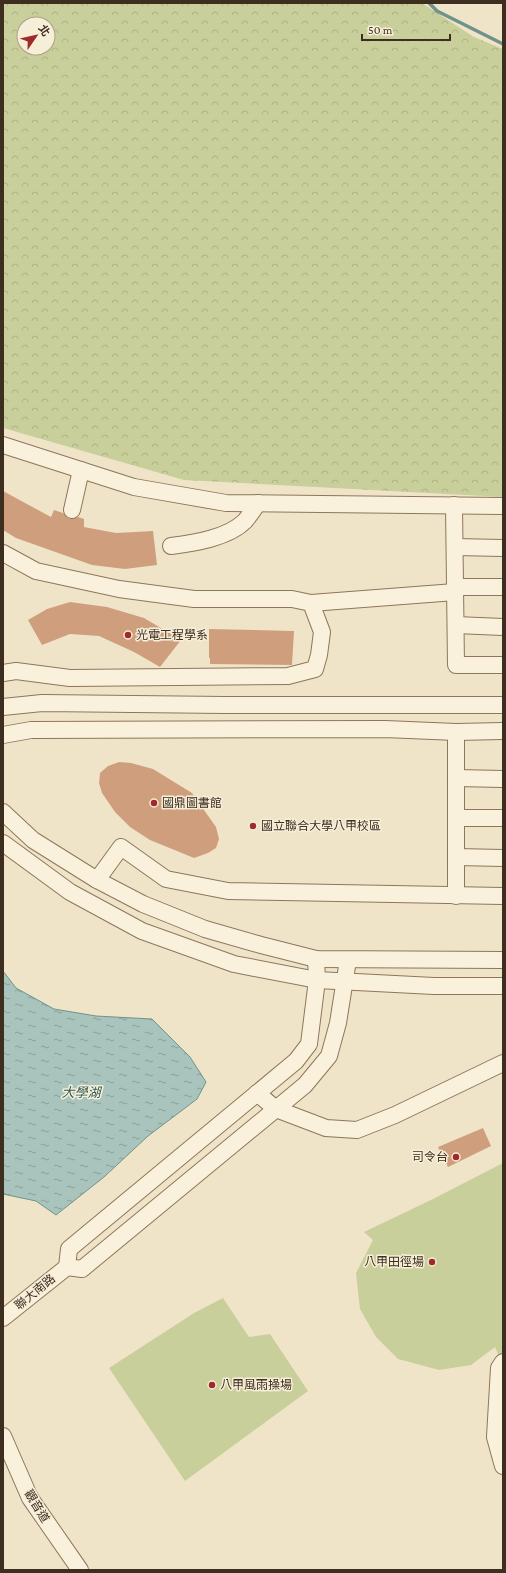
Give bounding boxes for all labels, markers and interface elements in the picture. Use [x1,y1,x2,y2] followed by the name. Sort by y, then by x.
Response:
[16,16,56,56] north arrow
[362,16,450,42] scale bar
[36,22,52,38] text: 北
[368,23,393,37] text: 50 m
[136,628,208,642] place label: 光電工程學系
[123,630,133,640] marker: 光電工程學系
[162,796,222,810] place label: 國鼎圖書館
[149,798,159,808] marker: 國鼎圖書館
[261,819,381,833] place label: 國立聯合大學八甲校區
[248,821,258,831] marker: 國立聯合大學八甲校區
[61,1085,102,1100] water label: 大學湖
[412,1150,448,1164] place label: 司令台
[451,1152,461,1162] marker: 司令台
[364,1255,424,1269] place label: 八甲田徑場
[427,1257,437,1267] marker: 八甲田徑場
[12,1271,58,1313] street label: 聯大南路
[220,1378,292,1392] place label: 八甲風雨操場
[207,1380,217,1390] marker: 八甲風雨操場
[22,1487,52,1525] street label: 觀音道

